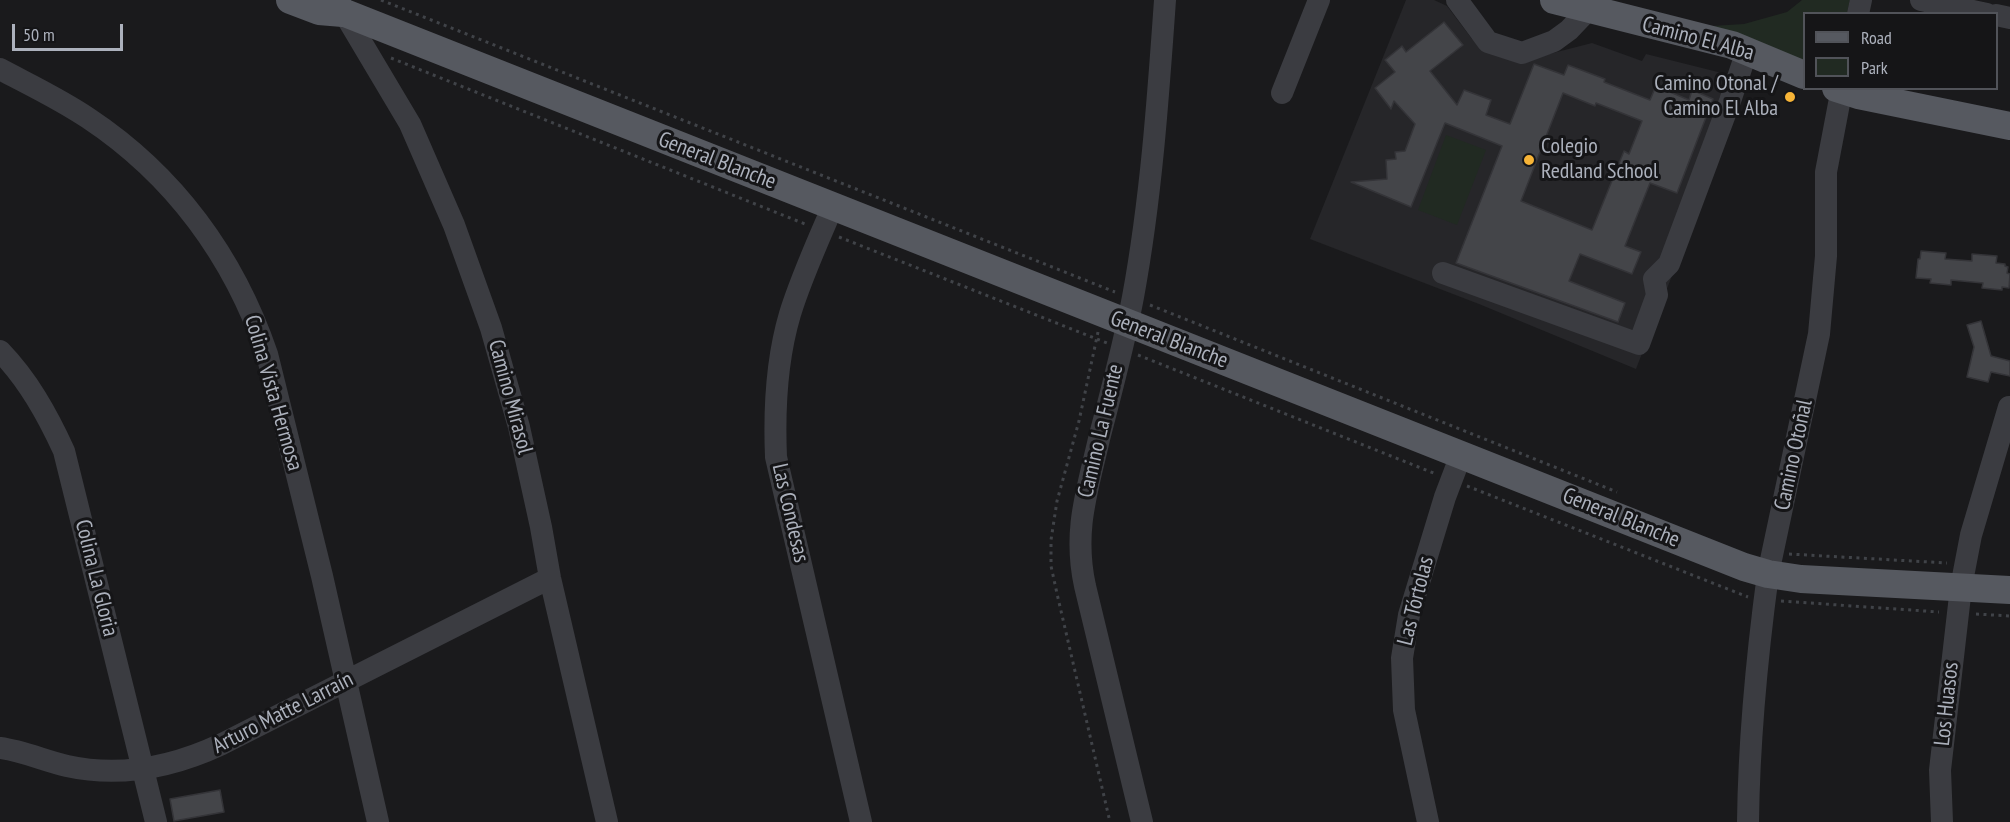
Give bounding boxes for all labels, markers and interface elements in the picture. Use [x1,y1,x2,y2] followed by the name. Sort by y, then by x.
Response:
[1639,11,1757,67] street label: Camino El Alba
[15,12,126,50] scale bar
[1803,12,1998,90] legend
[23,23,55,46] text: 50 m
[1861,26,1892,49] text: Road
[1861,56,1888,79] text: Park
[1654,71,1778,122] place label: Camino Otonal / Camino El Alba
[1783,90,1797,104] marker: Camino Otonal / Camino El Alba
[654,126,780,196] street label: General Blanche
[1541,134,1658,186] place label: Colegio Redland School
[1522,153,1536,167] marker: Colegio Redland School
[1106,305,1232,375] street label: General Blanche
[238,312,308,474] street label: Colina Vista Hermosa
[482,337,538,457] street label: Camino Mirasol
[1073,362,1129,500] street label: Camino La Fuente
[1769,397,1819,513] street label: Camino Otoñal
[766,461,814,565] street label: Las Condesas
[1559,483,1683,553] street label: General Blanche
[69,517,123,639] street label: Colina La Gloria
[1392,554,1440,648] street label: Las Tórtolas
[1929,661,1965,747] street label: Los Huasos
[208,666,358,760] street label: Arturo Matte Larraín

